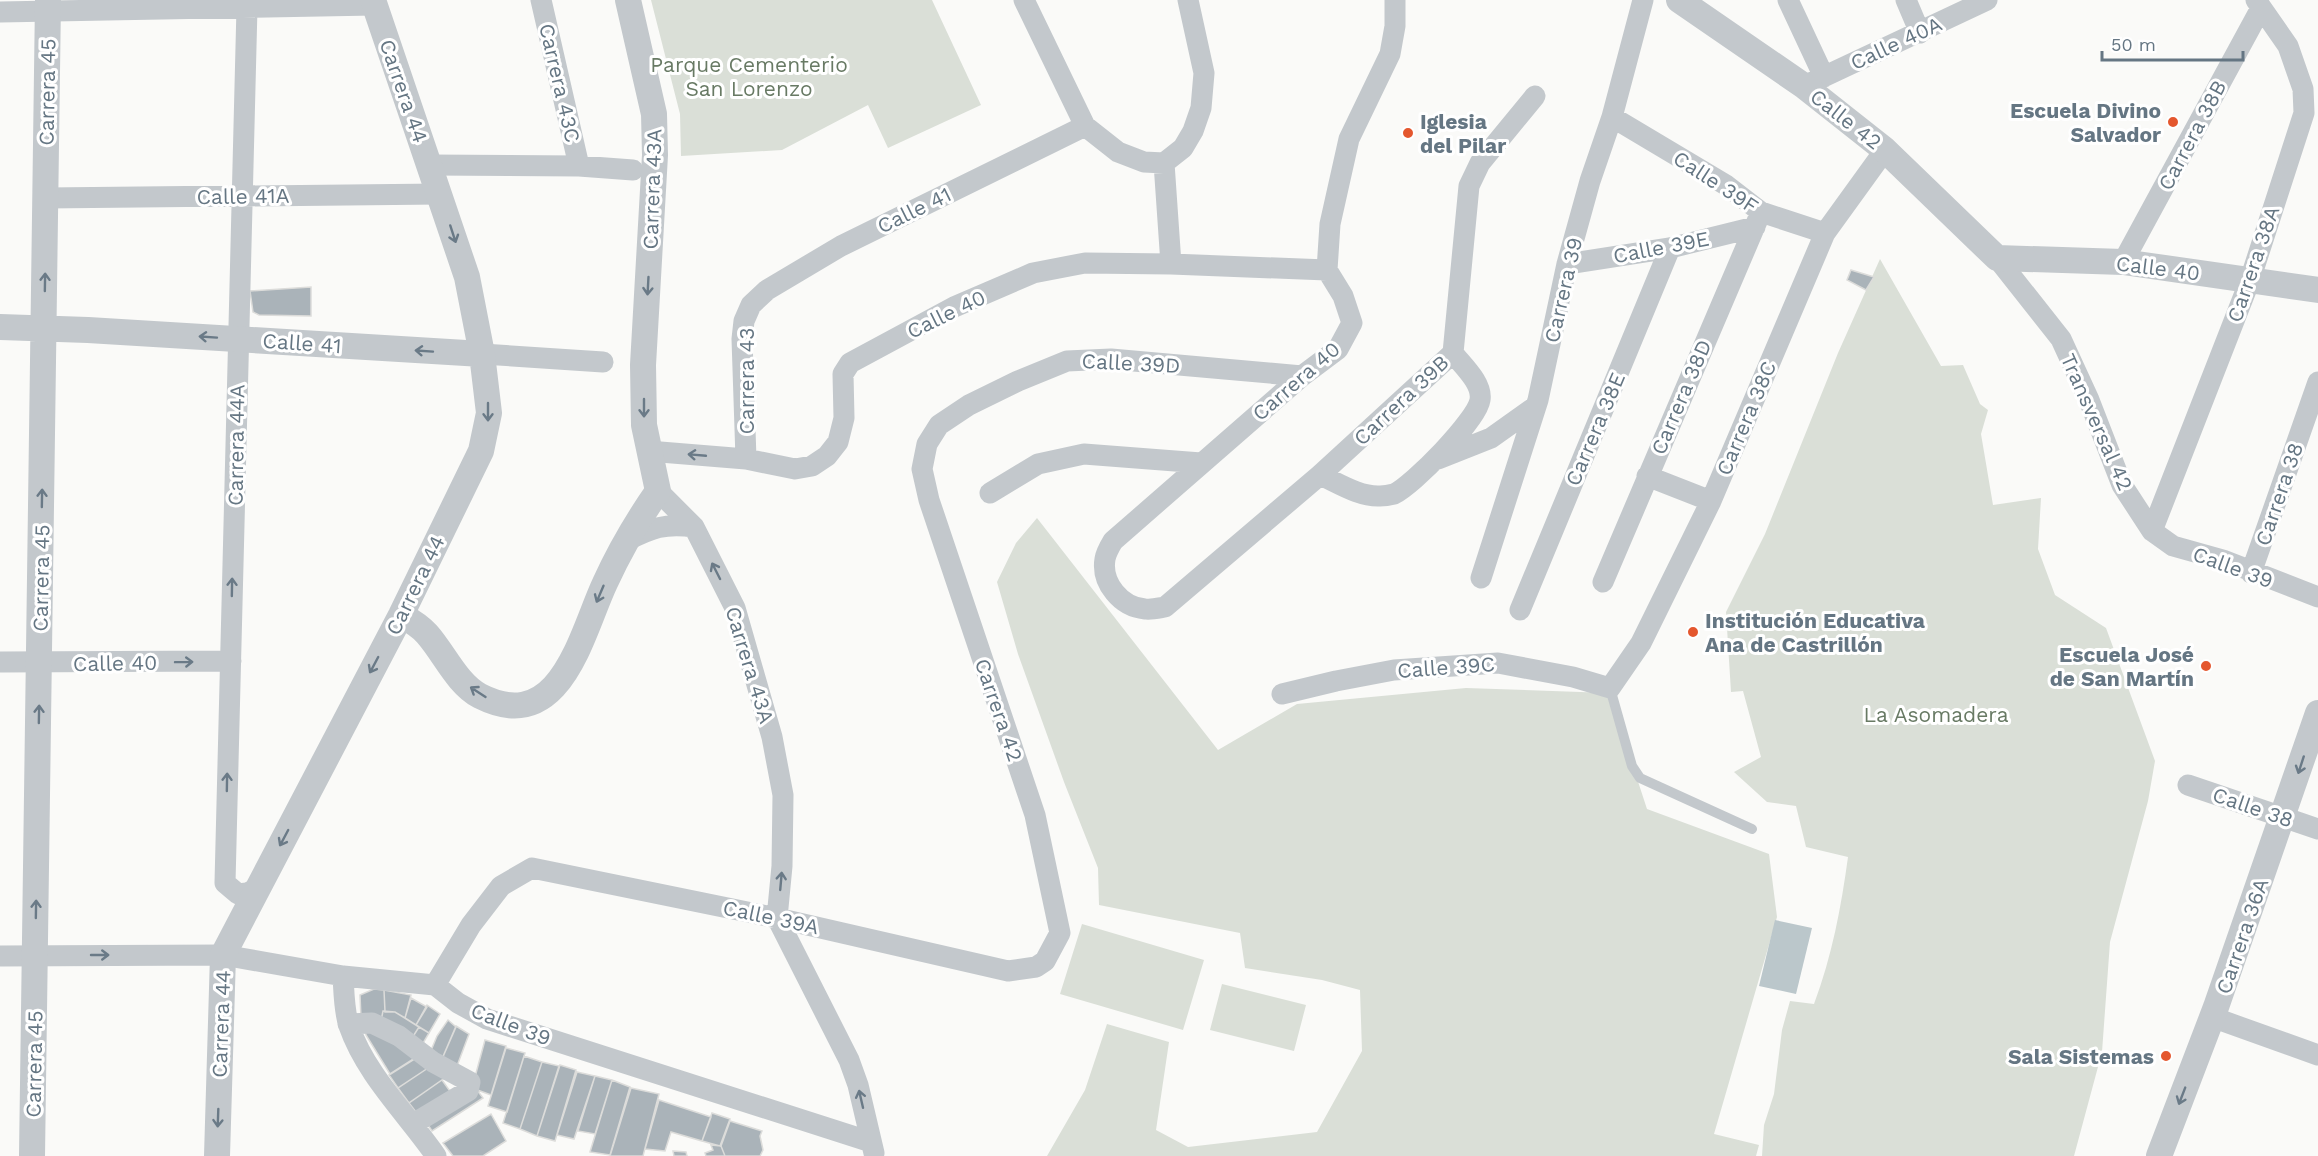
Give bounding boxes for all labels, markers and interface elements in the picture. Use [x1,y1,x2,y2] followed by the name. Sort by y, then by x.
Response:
[1846,11,1946,75] street label: Calle 40A
[534,21,586,145] street label: Carrera 43C
[2102,24,2243,62] scale bar
[2111,34,2156,55] text: 50 m
[375,36,433,146] street label: Carrera 44
[34,38,60,146] street label: Carrera 45
[650,52,848,101] park label: Parque Cementerio San Lorenzo
[2153,76,2231,194] street label: Carrera 38B
[1805,83,1887,155] street label: Calle 42
[2010,98,2161,147] place label: Escuela Divino Salvador
[1420,109,1506,158] place label: Iglesia del Pilar
[2166,115,2180,129] marker: Escuela Divino Salvador
[1401,126,1415,140] marker: Iglesia del Pilar
[637,128,667,250] street label: Carrera 43A
[1669,145,1763,219] street label: Calle 39F
[873,181,955,239] street label: Calle 41
[196,183,290,209] street label: Calle 41A
[2221,203,2285,325] street label: Carrera 38A
[448,224,459,243] one-way arrow
[1611,225,1711,269] street label: Calle 39E
[1539,235,1587,345] street label: Carrera 39
[2115,250,2201,286] street label: Calle 40
[39,272,51,292] one-way arrow
[642,276,653,296] one-way arrow
[903,284,989,344] street label: Calle 40
[734,327,759,435] street label: Carrera 43
[262,328,342,358] street label: Calle 41
[199,332,219,343] one-way arrow
[1247,336,1345,426] street label: Carrera 40
[1646,336,1716,458] street label: Carrera 38D
[414,345,434,356] one-way arrow
[1081,348,1181,378] street label: Calle 39D
[1348,350,1454,450] street label: Carrera 39B
[2056,350,2138,494] street label: Transversal 42
[1711,357,1781,479] street label: Carrera 38C
[1560,369,1630,489] street label: Carrera 38E
[222,384,250,506] street label: Carrera 44A
[638,398,650,418] one-way arrow
[482,402,494,422] one-way arrow
[2250,439,2308,549] street label: Carrera 38
[687,449,707,460] one-way arrow
[36,488,48,508] one-way arrow
[28,524,54,632] street label: Carrera 45
[380,531,450,639] street label: Carrera 44
[2189,541,2277,593] street label: Calle 39
[710,563,722,580] one-way arrow
[227,578,238,598] one-way arrow
[594,584,606,602] one-way arrow
[720,603,780,727] street label: Carrera 43A
[1705,608,1926,657] place label: Institución Educativa Ana de Castrillón
[1686,625,1700,639] marker: Institución Educativa Ana de Castrillón
[2050,642,2194,691] place label: Escuela José de San Martín
[73,650,157,676] street label: Calle 40
[1396,651,1496,683] street label: Calle 39C
[970,655,1028,765] street label: Carrera 42
[174,656,194,668] one-way arrow
[368,656,379,674] one-way arrow
[2199,659,2213,673] marker: Escuela José de San Martín
[470,686,487,699] one-way arrow
[1863,702,2009,727] park label: La Asomadera
[33,704,45,724] one-way arrow
[2294,755,2305,774] one-way arrow
[222,773,233,793] one-way arrow
[2209,782,2297,832] street label: Calle 38
[278,829,290,846] one-way arrow
[776,872,787,892] one-way arrow
[2210,875,2274,997] street label: Carrera 36A
[721,895,821,939] street label: Calle 39A
[30,899,42,919] one-way arrow
[90,949,110,961] one-way arrow
[207,970,235,1078] street label: Carrera 44
[467,997,555,1051] street label: Calle 39
[21,1010,47,1118] street label: Carrera 45
[2008,1044,2154,1069] place label: Sala Sistemas
[2159,1049,2173,1063] marker: Sala Sistemas
[2176,1087,2187,1105] one-way arrow
[855,1090,867,1109] one-way arrow
[212,1108,224,1127] one-way arrow

